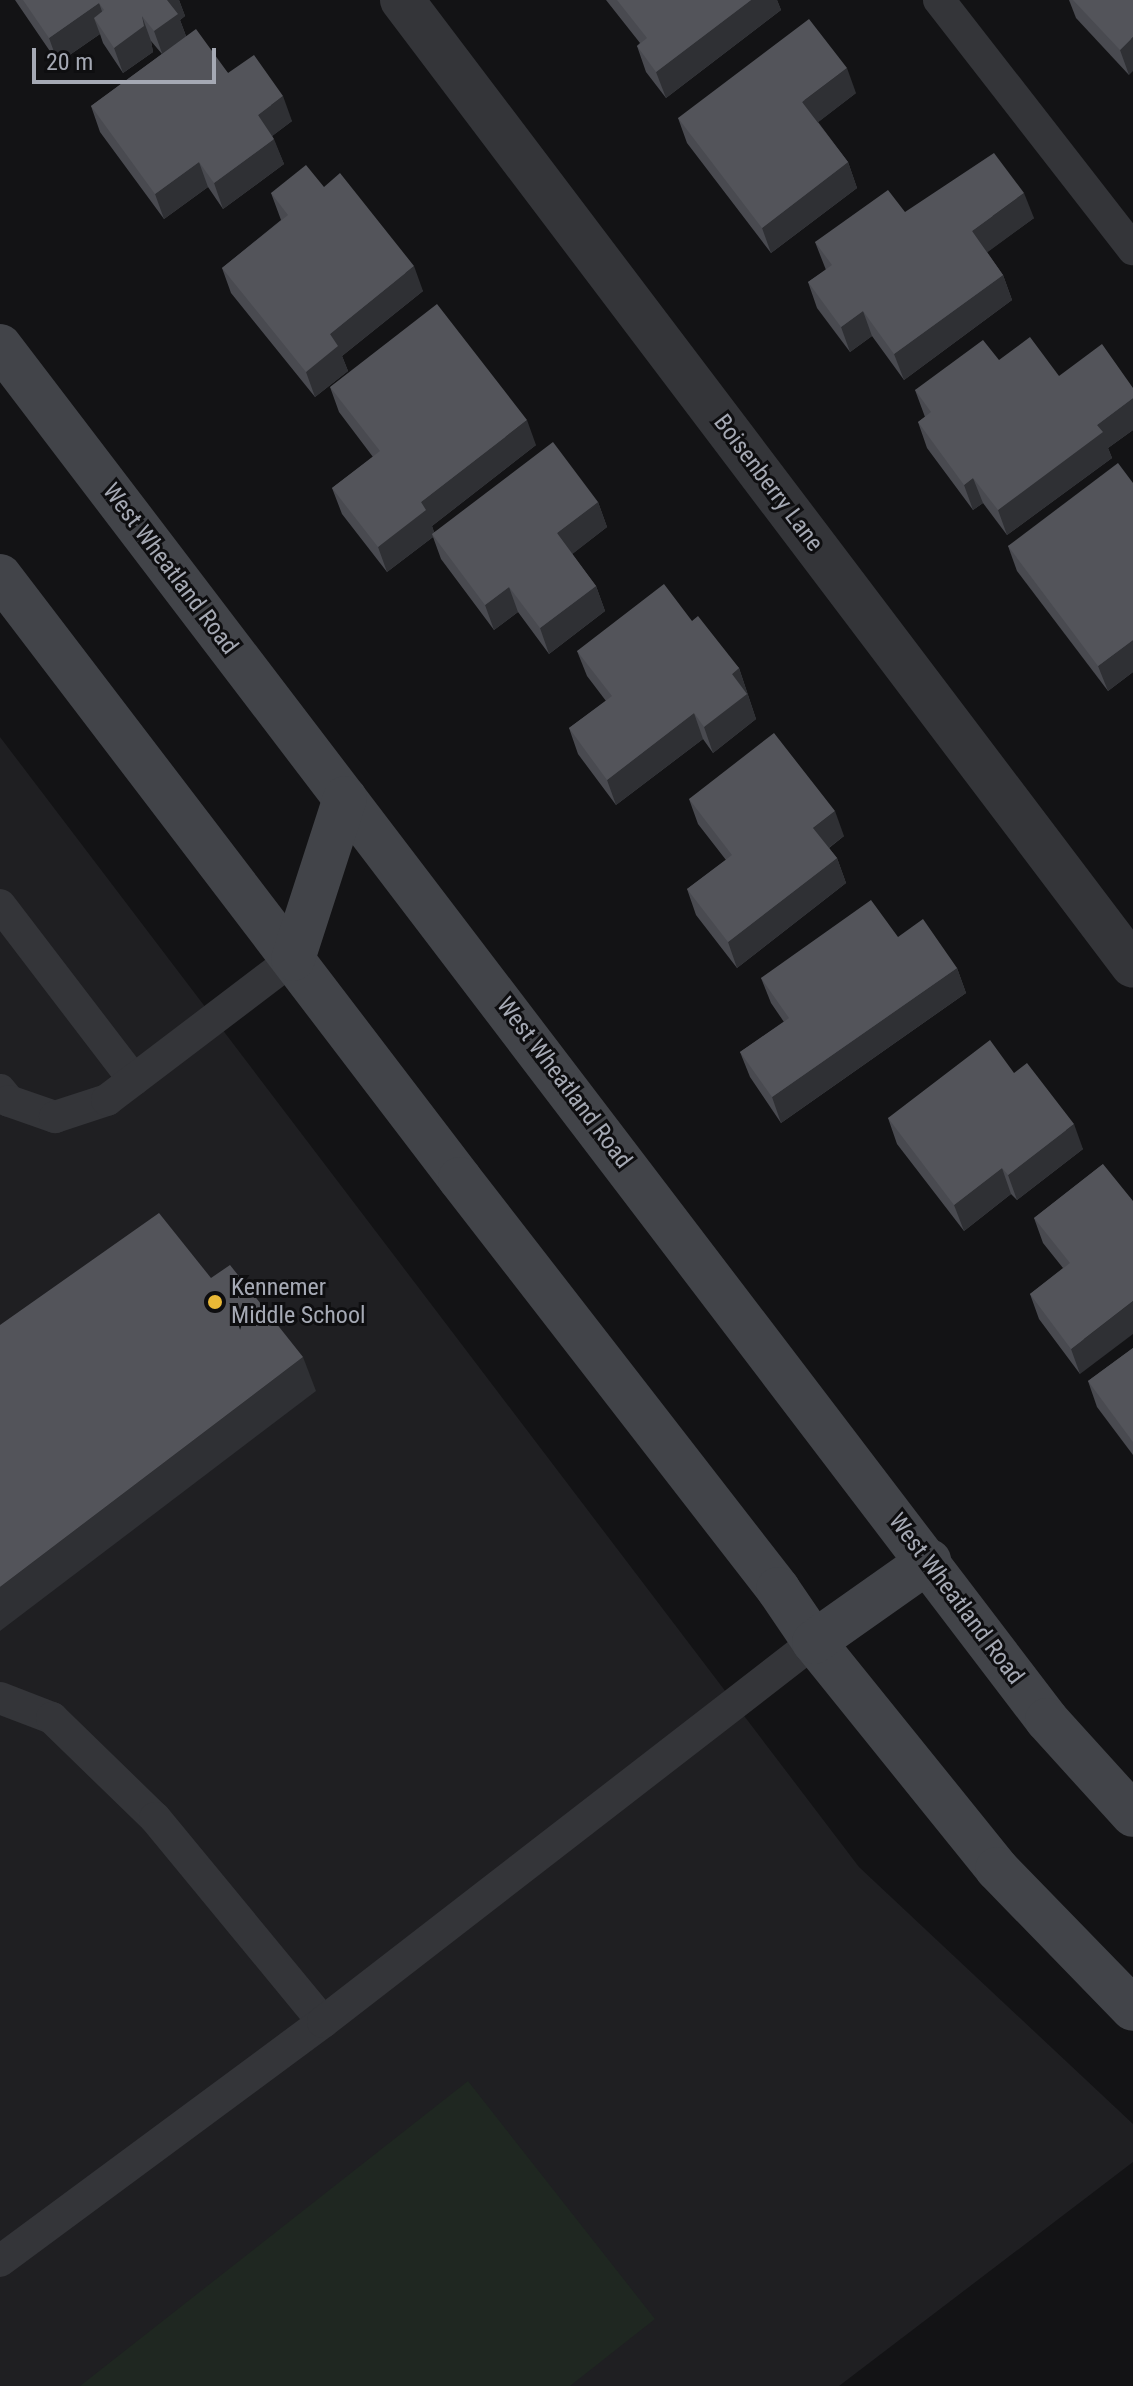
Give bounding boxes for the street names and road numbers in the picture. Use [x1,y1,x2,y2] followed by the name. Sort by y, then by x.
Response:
[707,409,829,557] street label: Boisenberry Lane
[96,478,244,660] street label: West Wheatland Road
[490,992,638,1174] street label: West Wheatland Road
[882,1508,1030,1690] street label: West Wheatland Road

